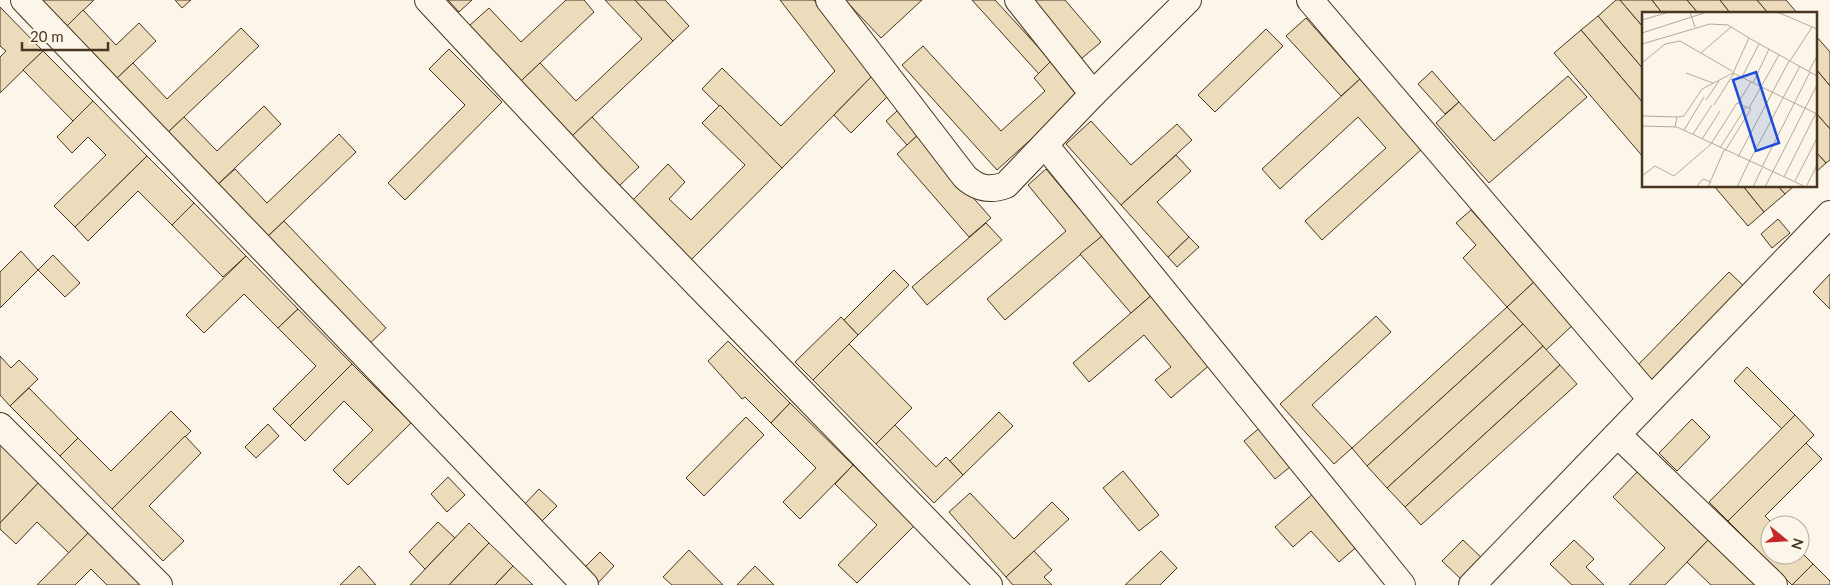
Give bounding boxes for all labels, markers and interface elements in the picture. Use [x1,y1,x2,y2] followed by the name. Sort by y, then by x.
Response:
[1642,12,1818,188] inset map
[22,20,109,52] scale bar
[30,27,64,45] text: 20 m
[1760,515,1810,565] north arrow
[1788,536,1808,552] text: N

